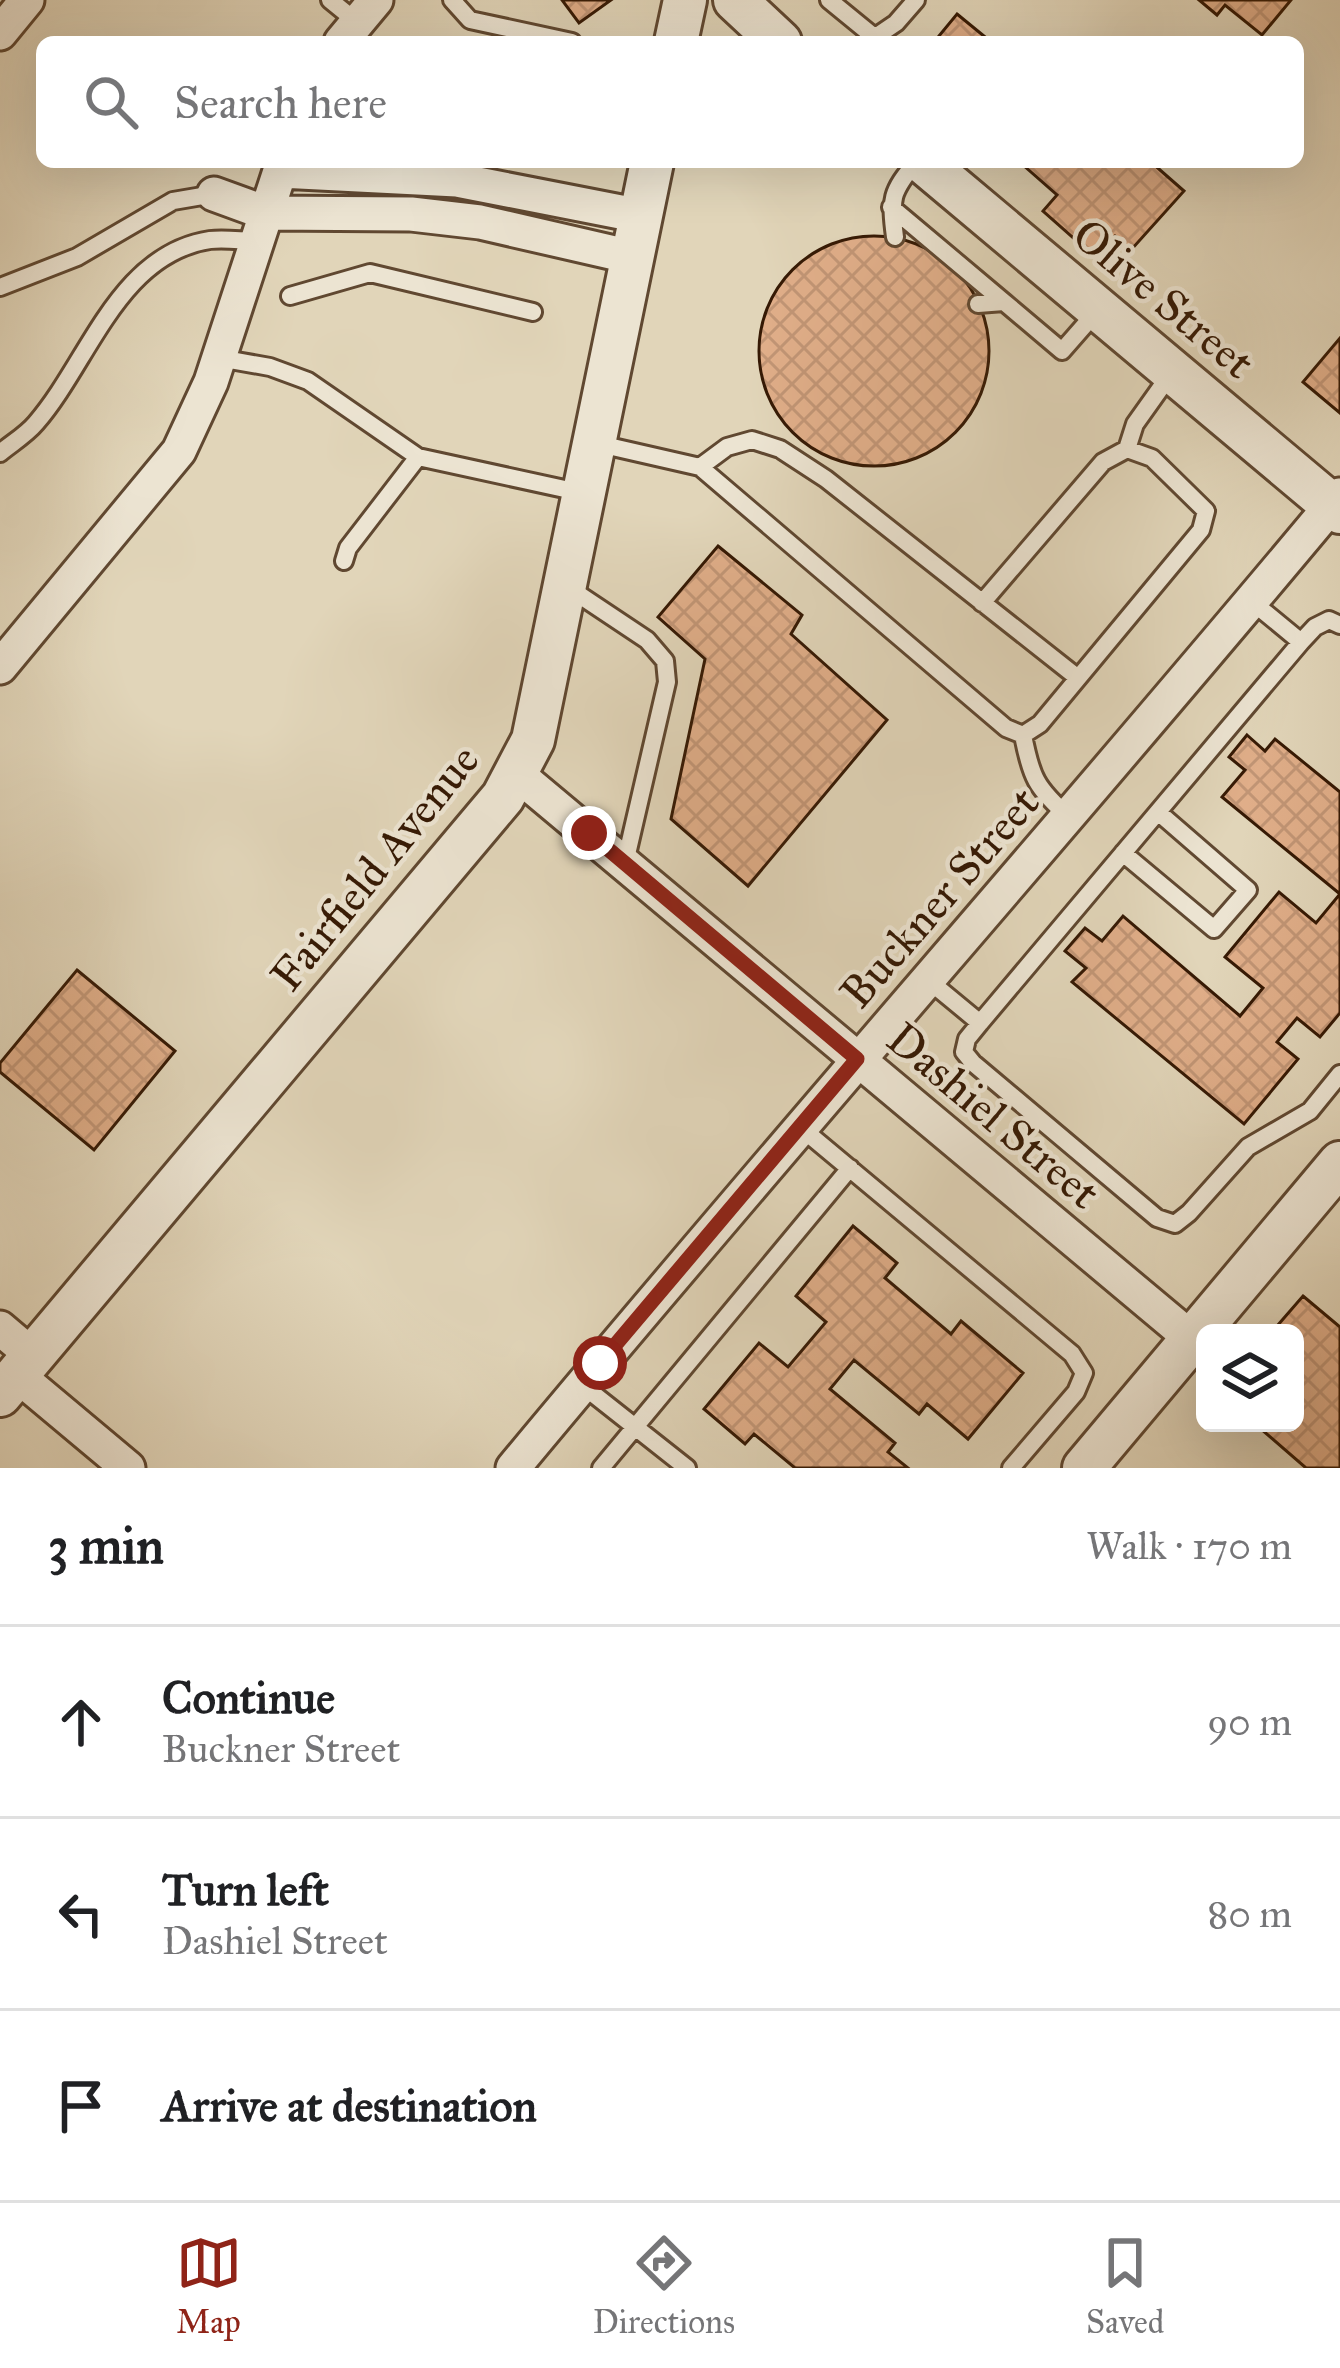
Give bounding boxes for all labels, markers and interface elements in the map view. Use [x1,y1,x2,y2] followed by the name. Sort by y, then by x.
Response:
[36,36,1304,168] search box
[78,69,144,135] icon: search
[174,75,387,130] text: Search here
[1062,207,1266,390] street label: Olive Street
[258,733,490,1002] street label: Fairfield Avenue
[828,775,1050,1019] street label: Buckner Street
[562,806,616,860] route end
[876,1011,1111,1220] street label: Dashiel Street
[1196,1324,1304,1432] map controls
[1196,1324,1304,1432] button: layers
[573,1336,627,1390] route start
[48,1515,164,1577] text: 3 min
[1086,1522,1292,1570] text: Walk · 170 m
[162,1670,335,1725] text: Continue
[48,1689,114,1755] icon: ahead
[1207,1698,1292,1746] text: 90 m
[162,1725,400,1773] text: Buckner Street
[162,1862,329,1917] text: Turn left
[48,1881,114,1947] icon: left
[1207,1890,1292,1938] text: 80 m
[162,1917,388,1965] text: Dashiel Street
[48,2073,114,2139] icon: arrive
[162,2078,537,2133] text: Arrive at destination
[176,2230,242,2342] tab: Map
[593,2230,735,2342] tab: Directions
[1086,2230,1164,2342] tab: Saved

